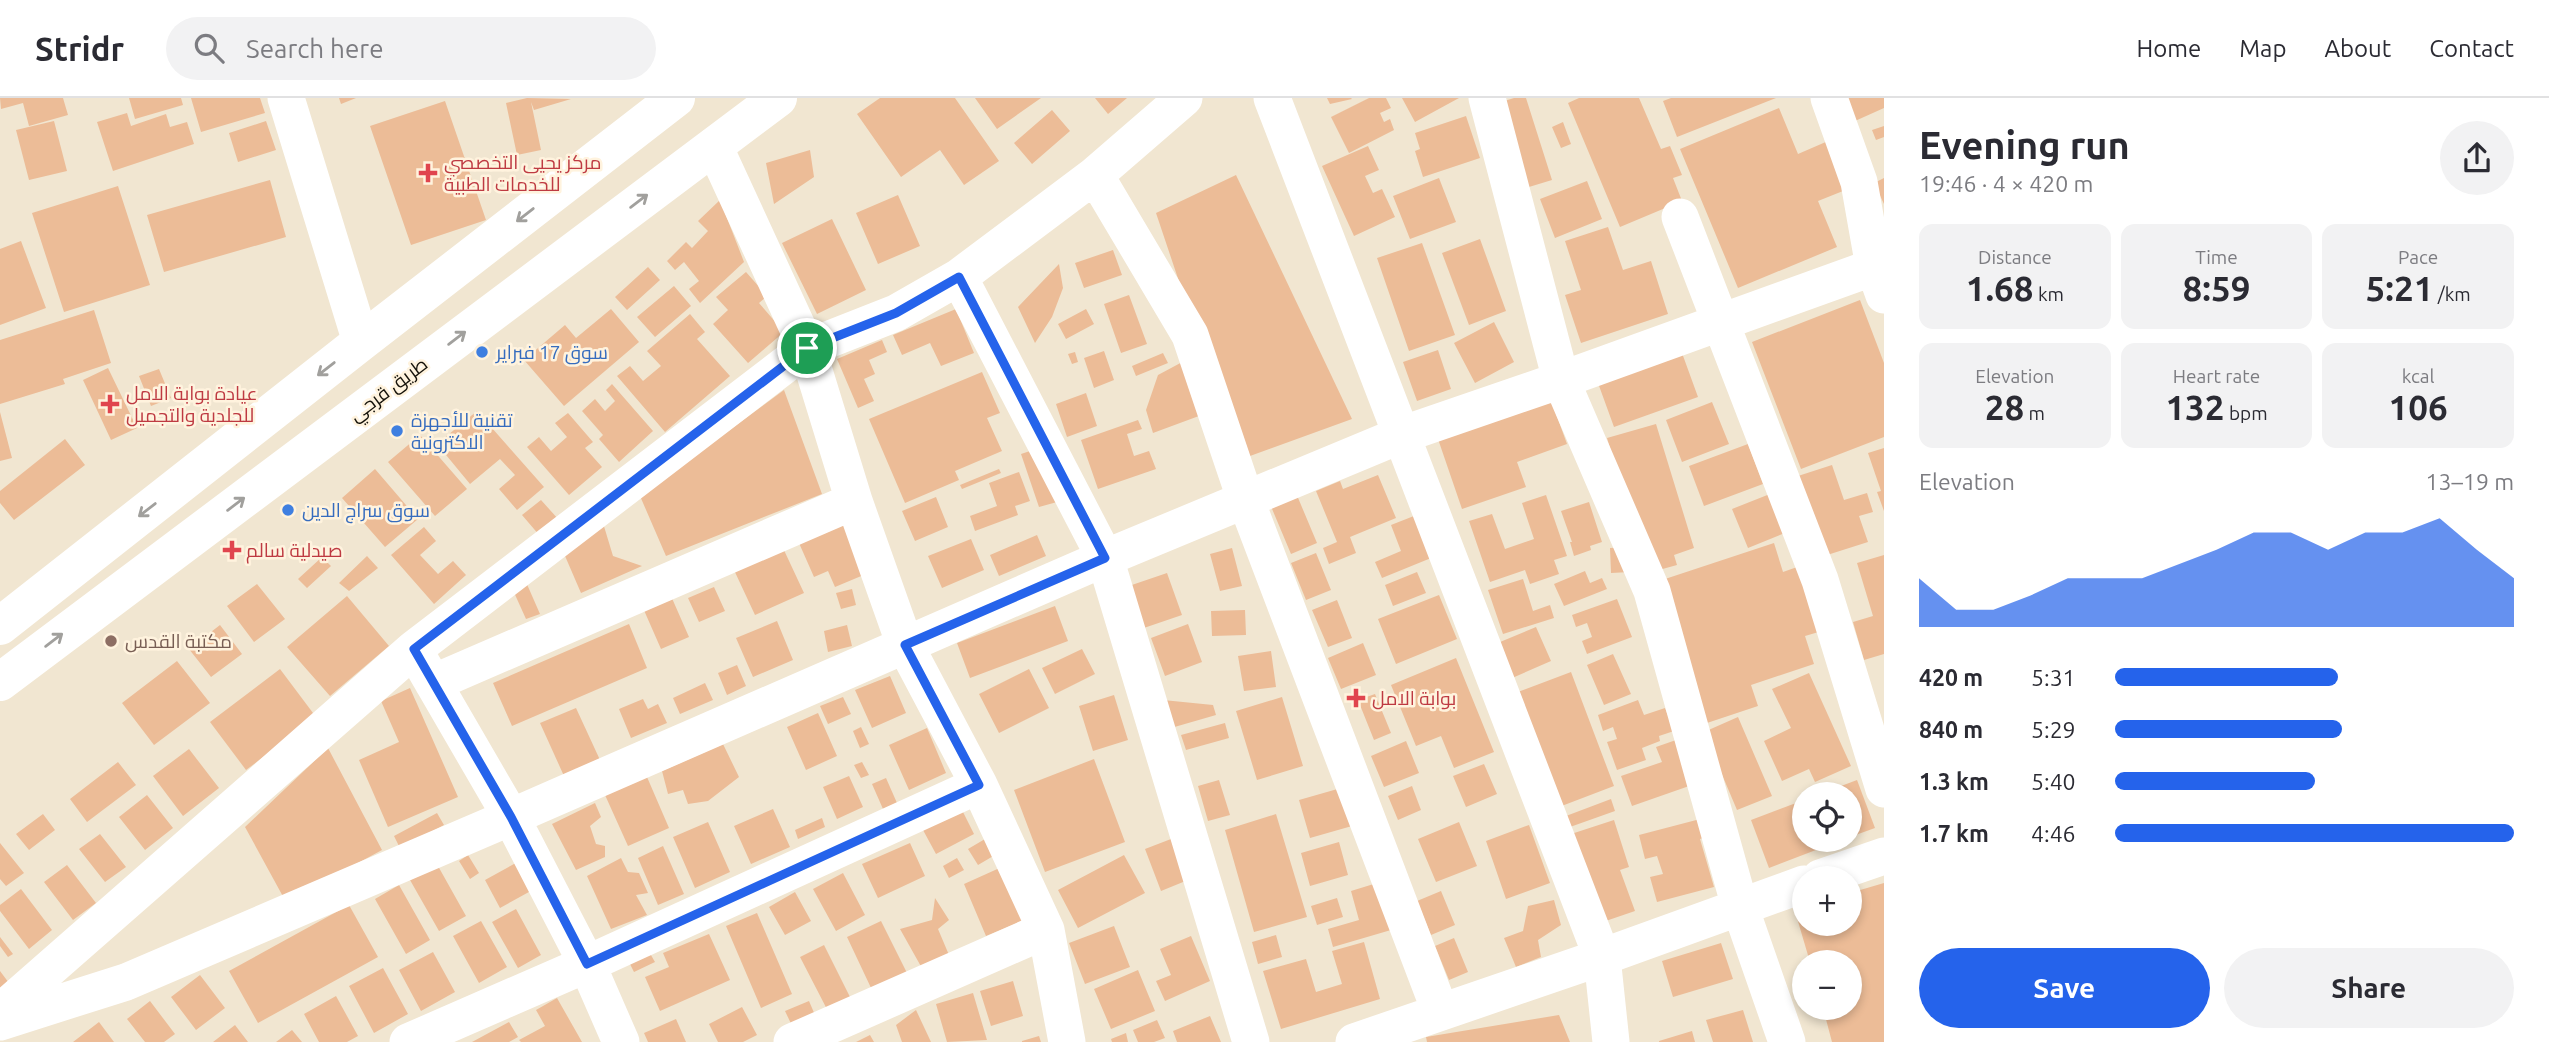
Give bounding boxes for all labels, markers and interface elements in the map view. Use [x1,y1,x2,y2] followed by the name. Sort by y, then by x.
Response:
[166,17,656,80] search box
[190,29,228,67] icon: search
[35,30,124,67] text: Stridr
[246,34,383,63] text: Search here
[2136,35,2201,62] text: Home
[2239,35,2286,62] text: Map
[2324,35,2391,62] text: About
[2429,35,2514,62] text: Contact
[2440,121,2514,195] button: share
[1919,124,2130,166] text: Evening run
[444,151,602,195] place label: مركز يحيى التخصصي للخدمات الطبية
[418,163,438,183] marker: مركز يحيى التخصصي للخدمات الطبية
[1919,171,2093,196] text: 19:46 · 4 × 420 m
[629,194,648,209] one-way arrow
[516,207,535,222] one-way arrow
[1978,246,2052,268] text: Distance
[2195,246,2238,268] text: Time
[2398,246,2438,268] text: Pace
[1966,268,2034,308] text: 1.68
[2183,268,2250,308] text: 8:59
[2366,268,2433,308] text: 5:21
[2034,283,2064,305] text: km
[2433,283,2471,305] text: /km
[777,318,837,378] pin
[788,329,826,367] icon: arrive
[447,330,466,345] one-way arrow
[495,341,608,365] place label: سوق 17 فبراير
[474,344,490,360] marker: سوق 17 فبراير
[345,352,434,429] street label: طريق قرجي
[317,362,336,377] one-way arrow
[1975,365,2054,387] text: Elevation
[2173,365,2260,387] text: Heart rate
[2402,365,2435,387] text: kcal
[126,382,257,427] place label: عيادة بوابة الامل للجلدية والتجميل
[1985,387,2024,427] text: 28
[2165,387,2225,427] text: 132
[2389,387,2448,427] text: 106
[100,394,120,414] marker: عيادة بوابة الامل للجلدية والتجميل
[2024,402,2045,424] text: m
[2225,402,2268,424] text: bpm
[411,409,513,454] place label: تقنية للأجهزة الاكترونية
[389,423,405,439] marker: تقنية للأجهزة الاكترونية
[1919,469,2015,494] text: Elevation
[2426,469,2514,494] text: 13–19 m
[226,496,245,511] one-way arrow
[302,499,430,524] place label: سوق سراج الدين
[280,502,296,518] marker: سوق سراج الدين
[139,503,157,518] one-way arrow
[246,539,343,564] place label: صيدلية سالم
[224,542,240,558] marker: صيدلية سالم
[125,630,232,653] place label: مكتبة القدس
[44,633,63,647] one-way arrow
[103,633,119,649] marker: مكتبة القدس
[1919,665,1983,690] text: 420 m
[2031,665,2076,690] text: 5:31
[1372,687,1456,710] place label: بوابة الامل
[1346,688,1366,708] marker: بوابة الامل
[1919,717,1983,742] text: 840 m
[2031,717,2076,742] text: 5:29
[1919,769,1989,794] text: 1.3 km
[2031,769,2076,794] text: 5:40
[1792,782,1862,1020] map controls
[1792,782,1862,852] button: locate
[1919,821,1989,846] text: 1.7 km
[2031,821,2076,846] text: 4:46
[1792,866,1862,936] button: +
[1919,948,2210,1028] button: Save
[2224,948,2514,1028] button: Share
[1792,950,1862,1020] button: −

